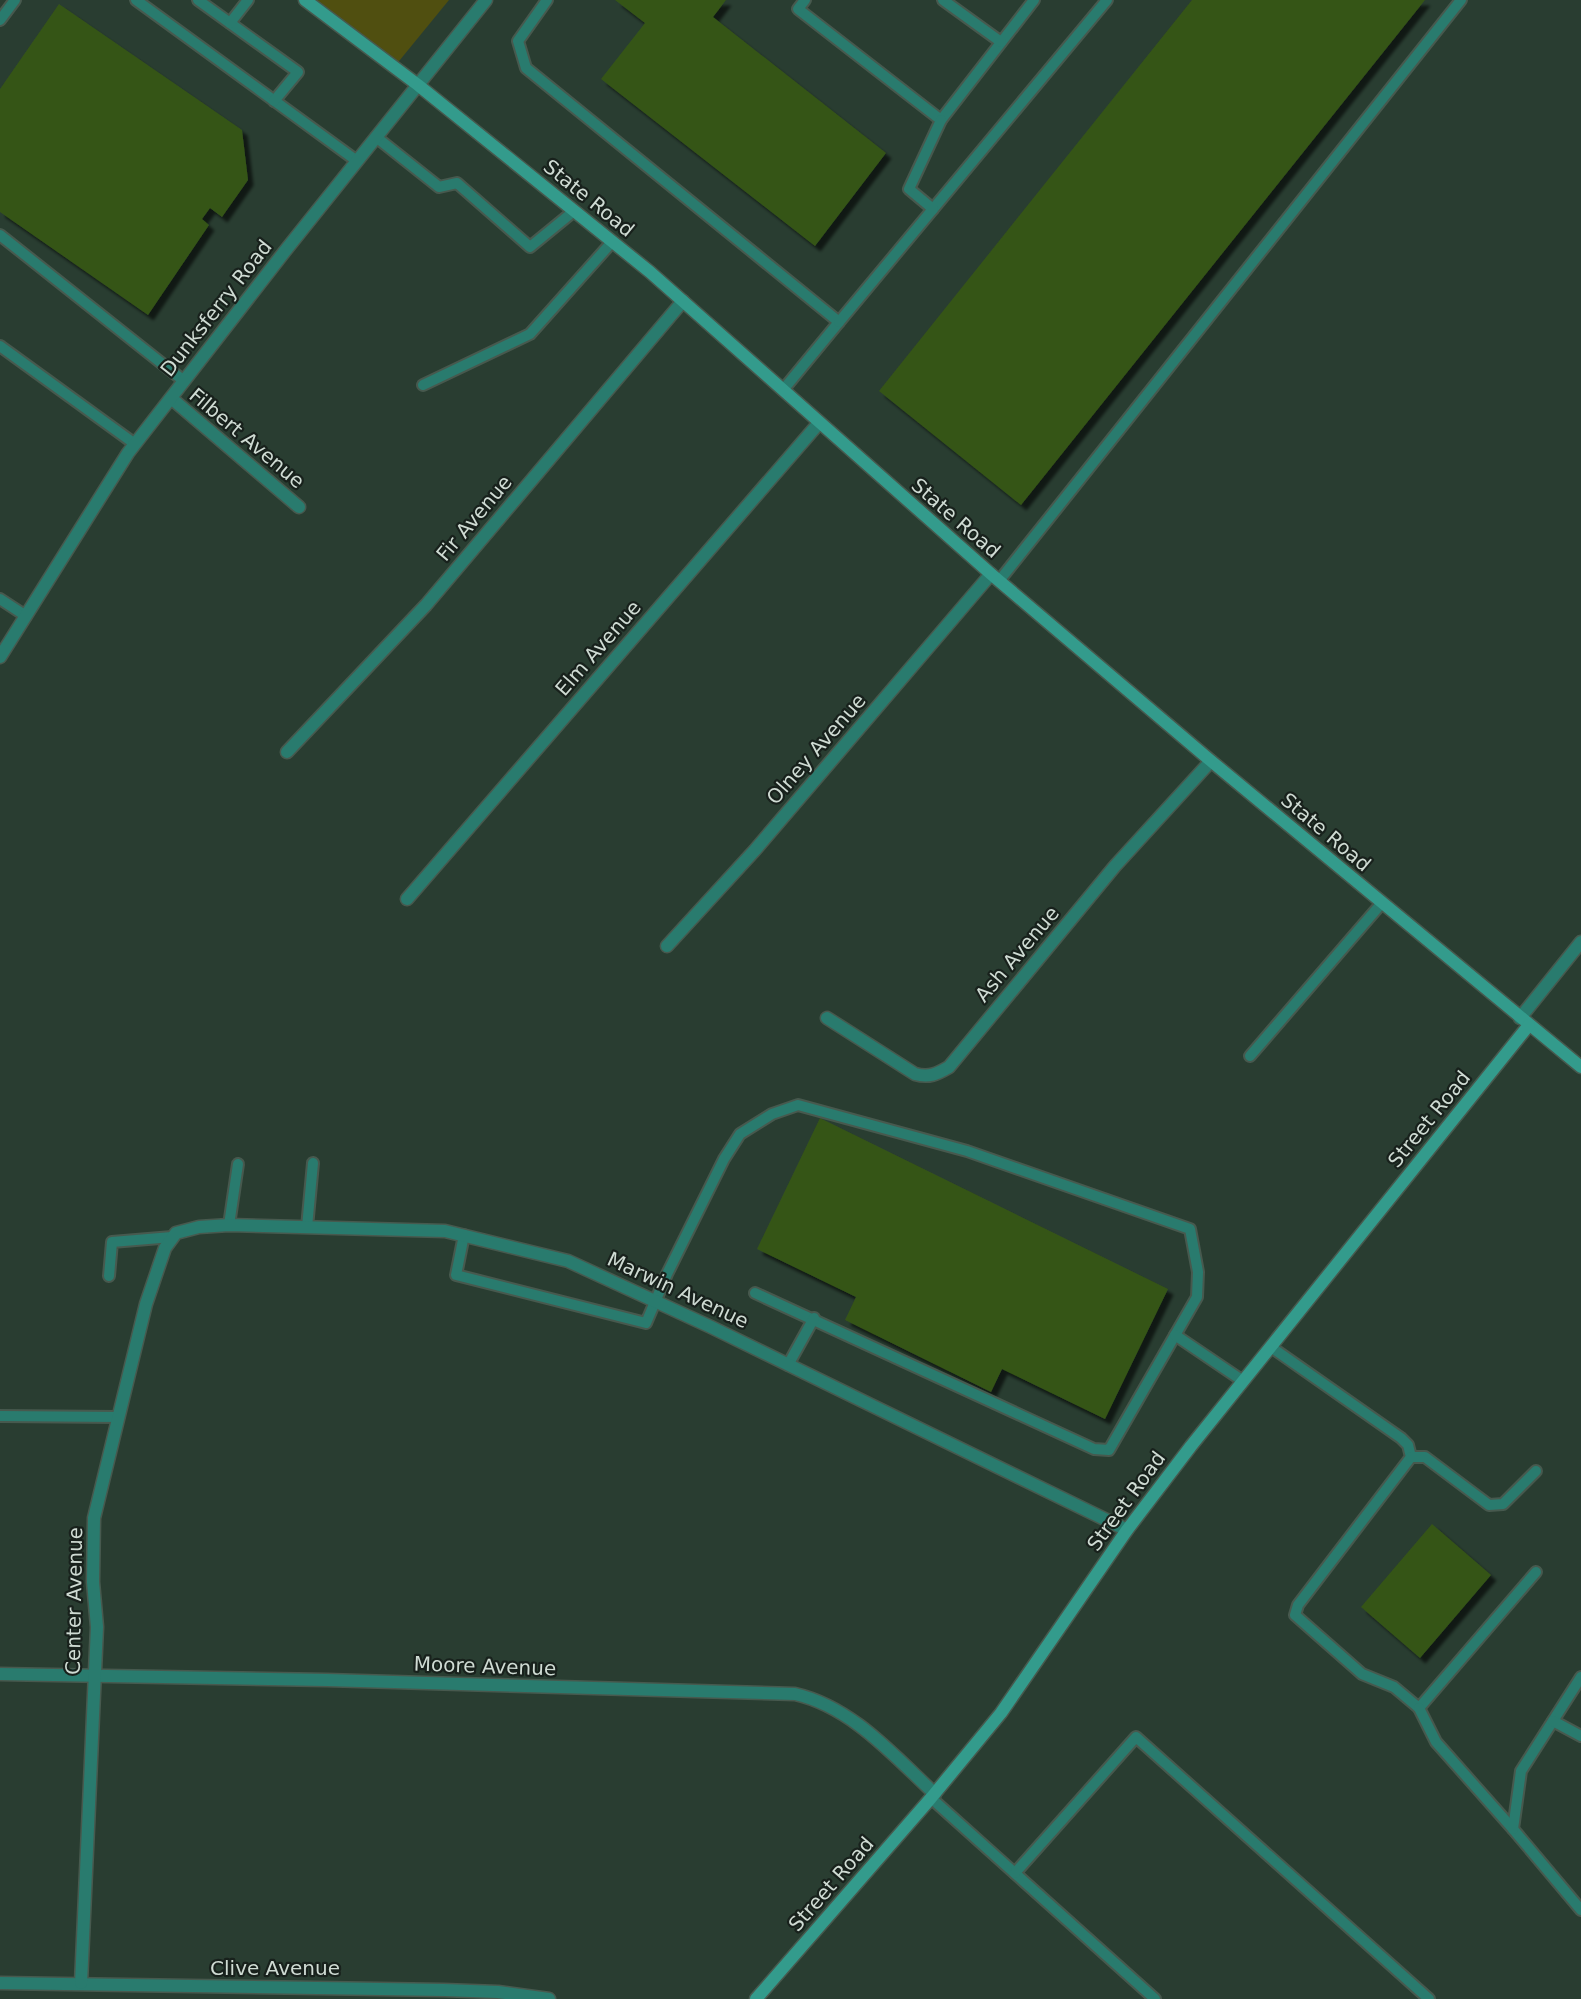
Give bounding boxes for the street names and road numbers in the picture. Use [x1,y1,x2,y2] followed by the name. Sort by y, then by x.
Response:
[539,154,639,242] street label: State Road
[155,235,277,381] street label: Dunksferry Road
[185,383,309,493] street label: Filbert Avenue
[431,470,517,566] street label: Fir Avenue
[907,473,1005,563] street label: State Road
[550,595,646,701] street label: Elm Avenue
[761,689,871,809] street label: Olney Avenue
[1276,788,1376,876] street label: State Road
[970,901,1064,1007] street label: Ash Avenue
[1383,1066,1475,1172] street label: Street Road
[604,1247,752,1333] street label: Marwin Avenue
[1082,1446,1170,1556] street label: Street Road
[61,1527,87,1675] street label: Center Avenue
[413,1652,557,1680] street label: Moore Avenue
[783,1832,879,1936] street label: Street Road
[210,1956,340,1980] street label: Clive Avenue

